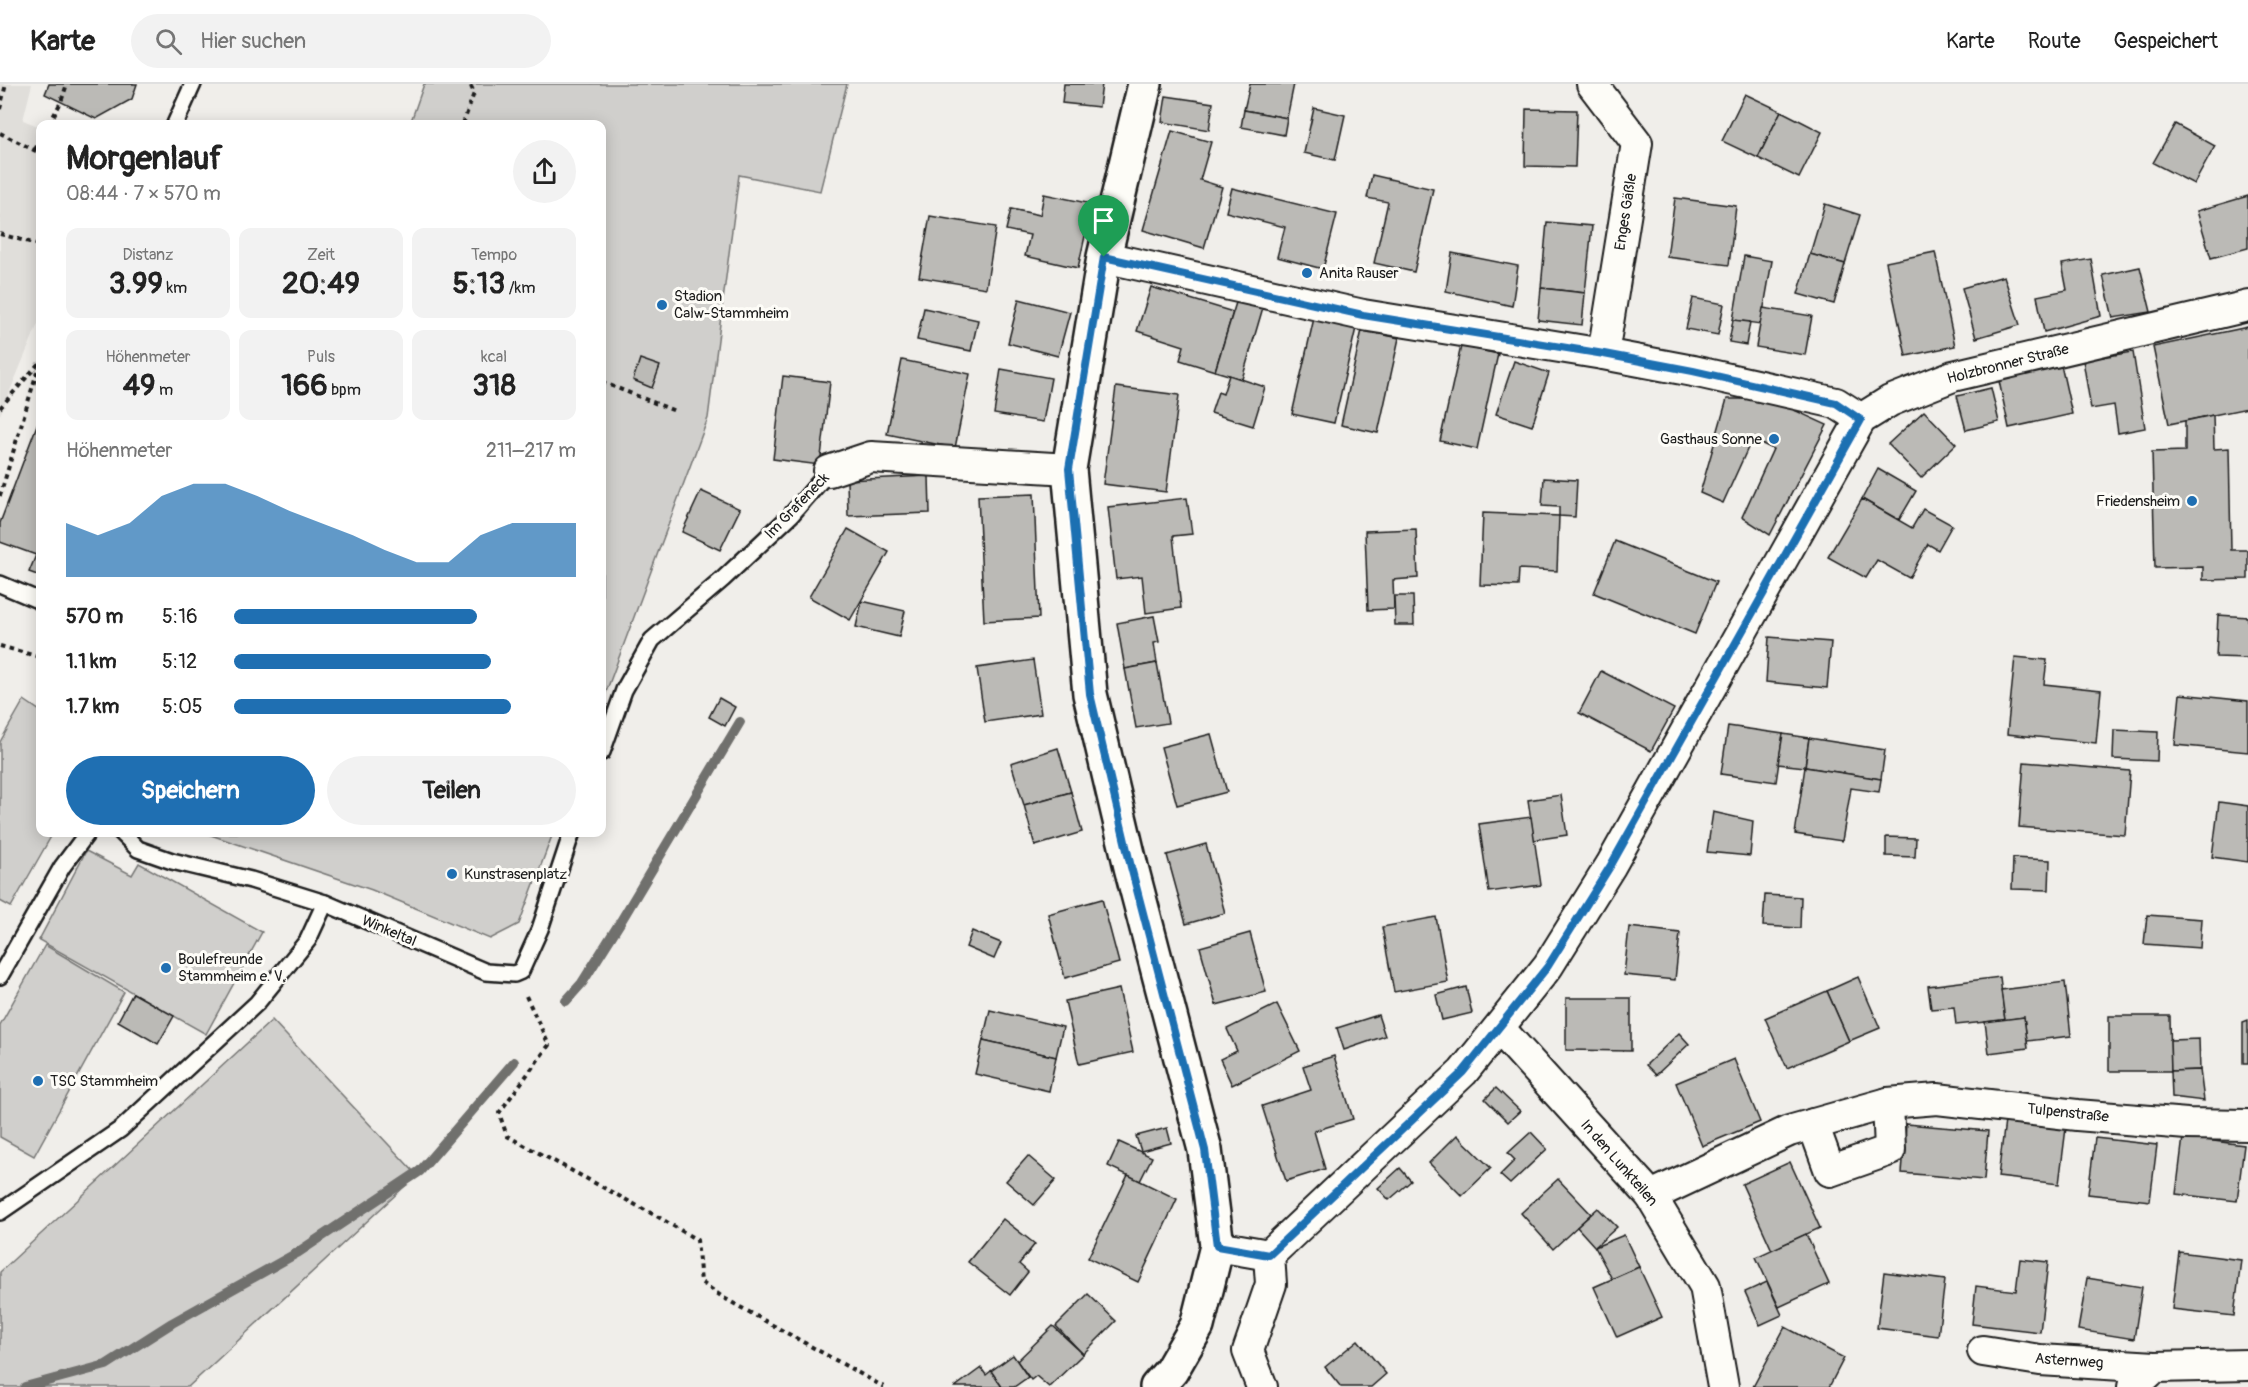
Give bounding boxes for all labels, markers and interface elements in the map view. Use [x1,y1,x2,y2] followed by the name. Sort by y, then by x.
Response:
[131,14,551,68] search box
[30,24,95,59] text: Karte
[152,25,185,58] icon: search
[200,27,306,55] text: Hier suchen
[1946,28,1995,55] text: Karte
[2028,28,2081,55] text: Route
[2114,28,2218,55] text: Gespeichert
[66,138,223,179] text: Morgenlauf
[513,140,576,203] button: share
[1611,172,1642,252] street label: Enges Gäßle
[66,181,221,206] text: 08:44 · 7 × 570 m
[1078,195,1129,257] pin
[1087,204,1120,237] icon: arrive
[123,245,173,265] text: Distanz
[307,245,335,265] text: Zeit
[471,245,517,265] text: Tempo
[1319,264,1399,283] place label: Anita Rauser
[109,265,163,302] text: 3.99
[282,265,360,302] text: 20:49
[453,265,505,302] text: 5:13
[1300,266,1314,280] marker: Anita Rauser
[163,278,187,298] text: km
[505,278,535,298] text: /km
[674,287,789,323] place label: Stadion Calw-Stammheim
[655,298,669,312] marker: Stadion Calw-Stammheim
[1945,340,2071,388] street label: Holzbronner Straße
[105,347,191,367] text: Höhenmeter
[307,347,335,367] text: Puls
[481,347,507,367] text: kcal
[123,367,156,404] text: 49
[281,367,328,404] text: 166
[472,367,516,404] text: 318
[156,380,173,400] text: m
[328,380,361,400] text: bpm
[1660,430,1763,449] place label: Gasthaus Sonne
[1767,432,1781,446] marker: Gasthaus Sonne
[66,438,172,463] text: Höhenmeter
[486,438,576,463] text: 211–217 m
[761,468,834,543] street label: Im Grafeneck
[2096,492,2180,511] place label: Friedensheim
[2185,494,2199,508] marker: Friedensheim
[66,604,123,629] text: 570 m
[162,604,198,629] text: 5:16
[66,649,116,674] text: 1.1 km
[162,649,197,674] text: 5:12
[66,694,119,719] text: 1.7 km
[162,694,203,719] text: 5:05
[66,756,315,825] button: Speichern
[327,756,576,825] button: Teilen
[464,865,567,884] place label: Kunstrasenplatz
[445,867,459,881] marker: Kunstrasenplatz
[359,911,419,951] street label: Winkeltal
[178,950,286,986] place label: Boulefreunde Stammheim e. V.
[159,961,173,975] marker: Boulefreunde Stammheim e. V.
[50,1072,158,1091] place label: TSC Stammheim
[31,1074,45,1088] marker: TSC Stammheim
[2026,1099,2110,1127] street label: Tulpenstraße
[1576,1116,1662,1210] street label: In den Lunkteilen
[2034,1349,2104,1373] street label: Asternweg

